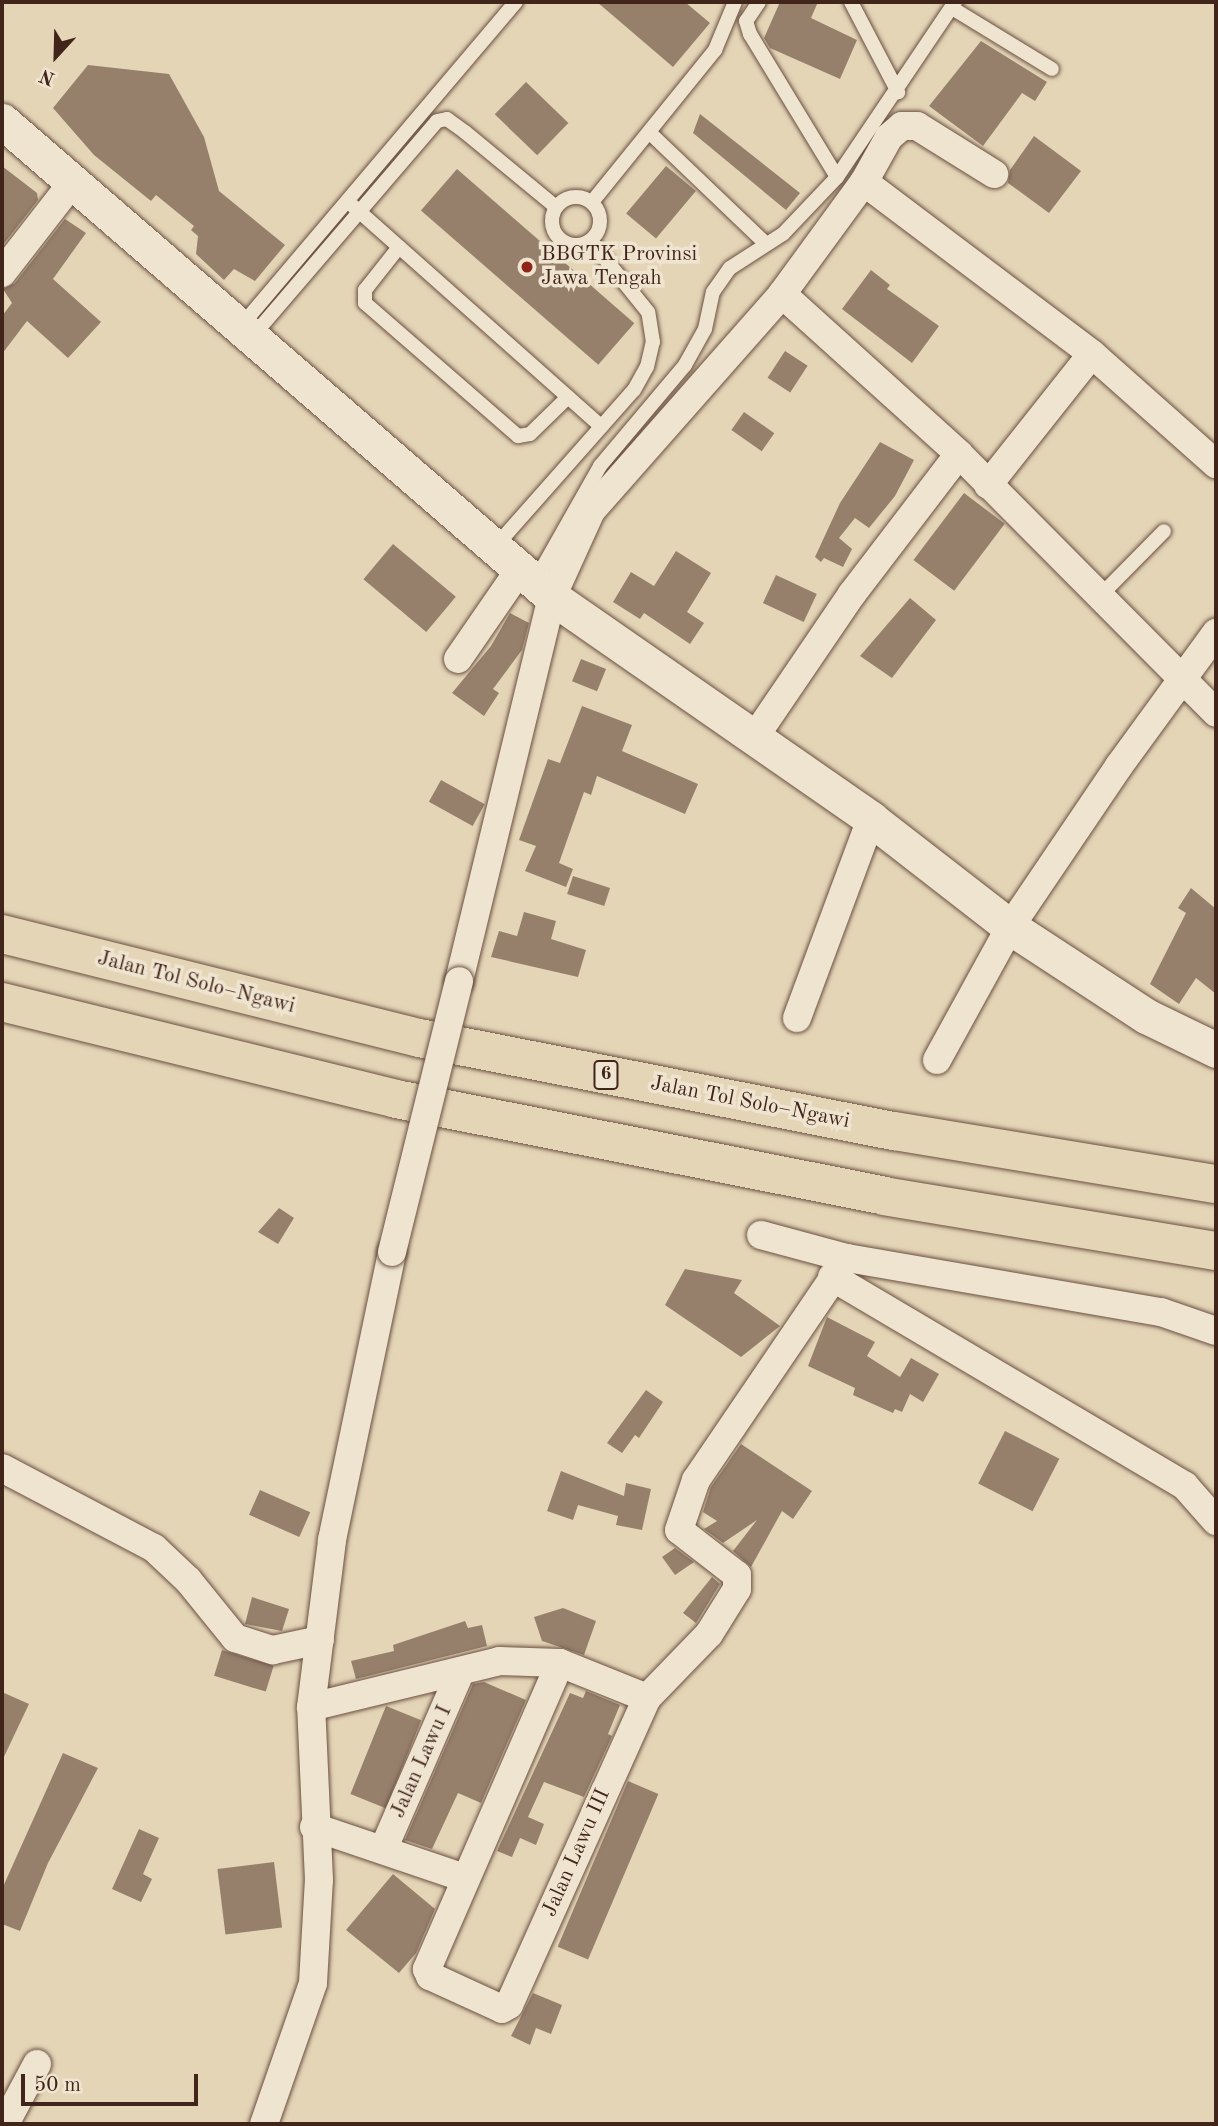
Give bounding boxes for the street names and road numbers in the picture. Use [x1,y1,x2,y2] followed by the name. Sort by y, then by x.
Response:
[95,946,297,1020] street label: Jalan Tol Solo–Ngawi
[592,1060,620,1091] road number: 6
[648,1071,852,1135] street label: Jalan Tol Solo–Ngawi
[386,1702,458,1822] street label: Jalan Lawu I
[538,1785,616,1921] street label: Jalan Lawu III

